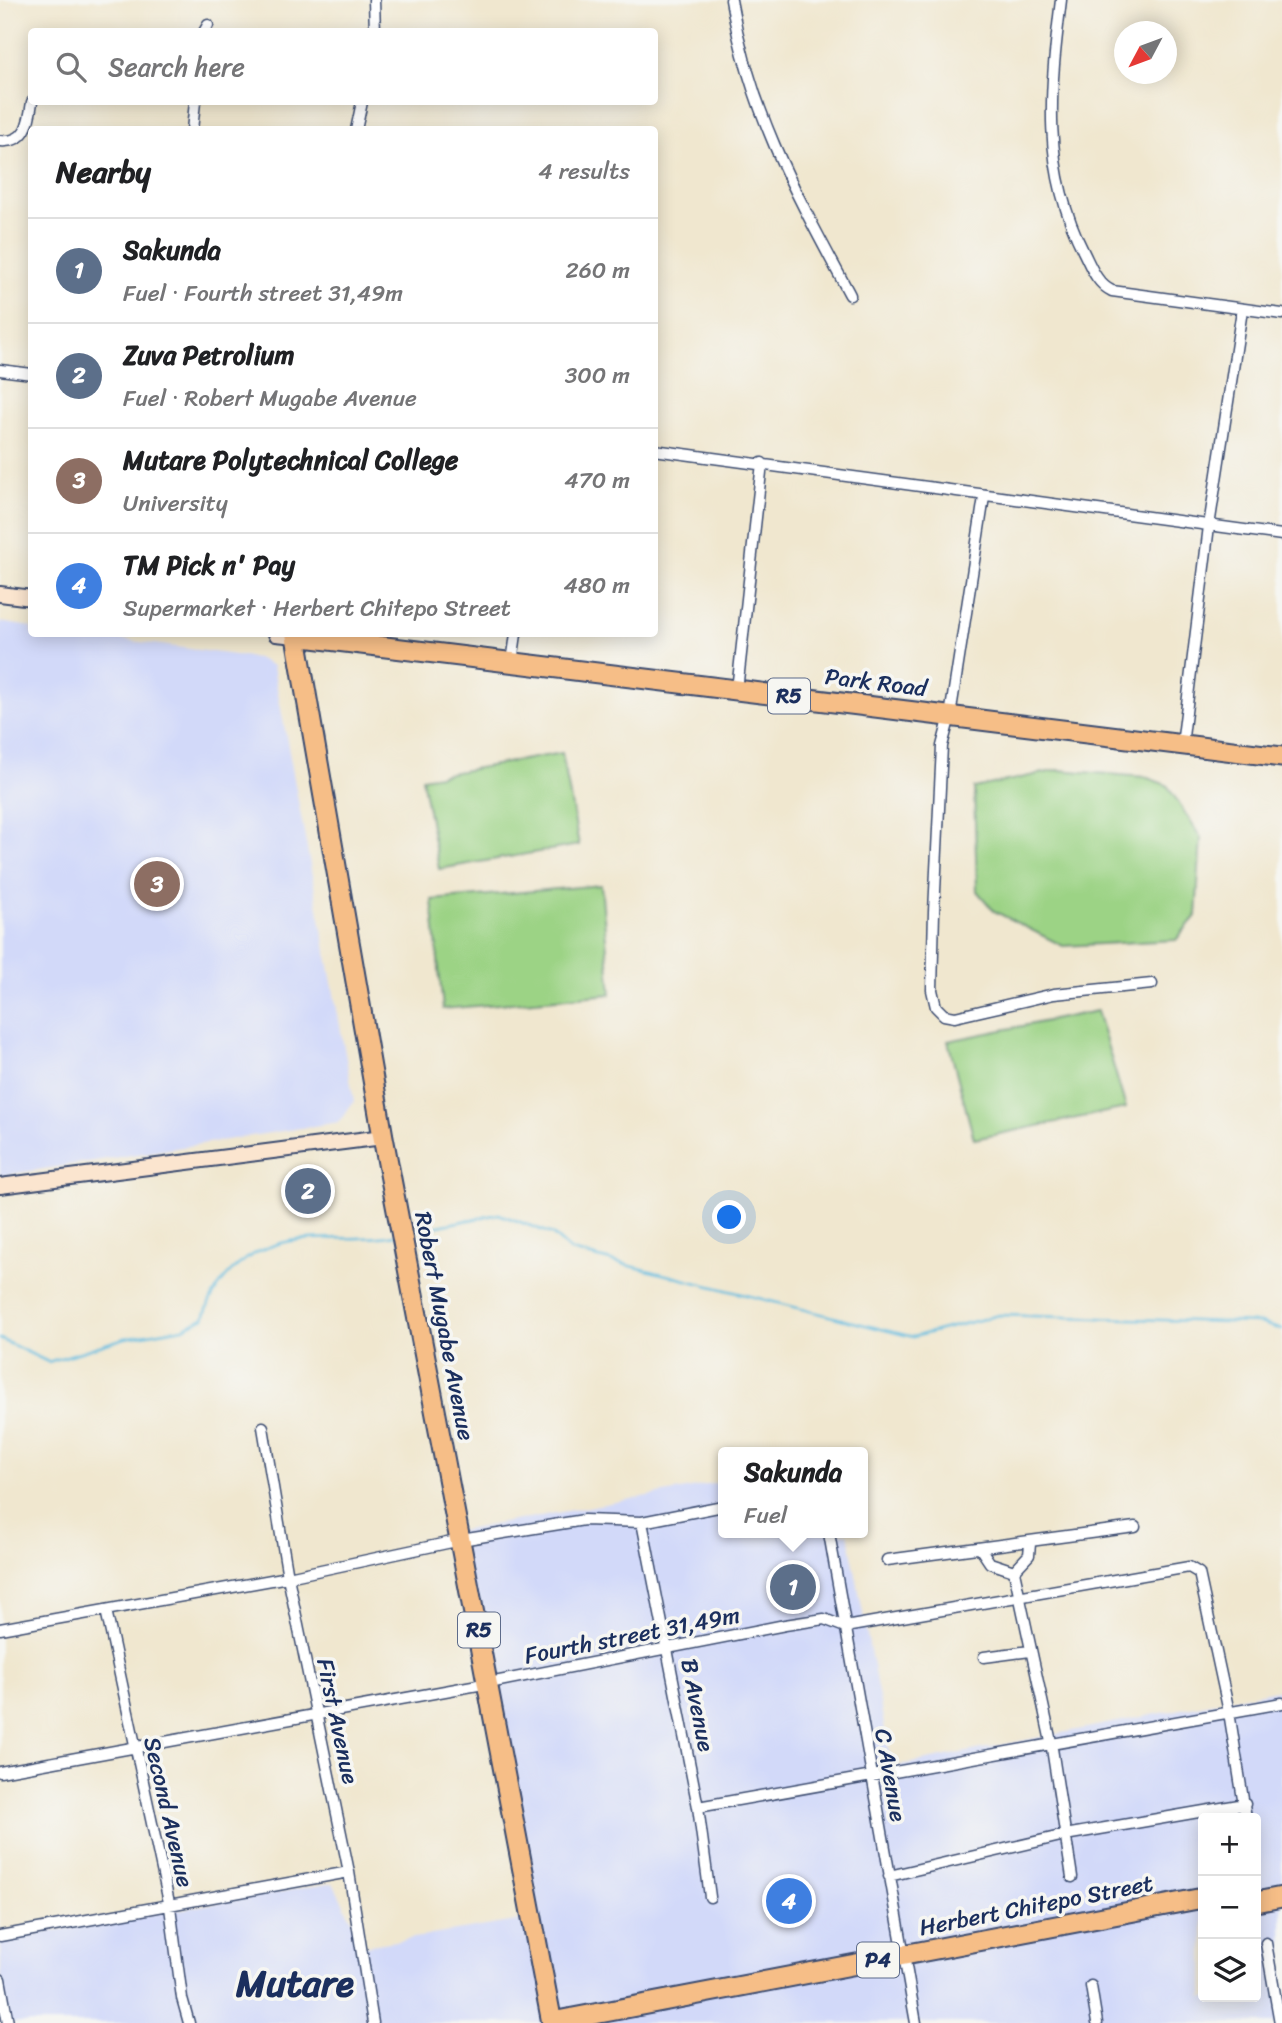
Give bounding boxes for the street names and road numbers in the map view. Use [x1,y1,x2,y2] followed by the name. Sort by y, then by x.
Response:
[823,656,931,709] street label: Park Road
[768,678,810,714] road number: R5
[402,1208,487,1444] street label: Robert Mugabe Avenue
[521,1594,744,1676] street label: Fourth street 31,49m
[458,1612,500,1648] road number: R5
[304,1654,371,1788] street label: First Avenue
[668,1655,727,1755] street label: B Avenue
[862,1725,919,1825] street label: C Avenue
[131,1733,206,1892] street label: Second Avenue
[916,1863,1157,1948] street label: Herbert Chitepo Street
[857,1942,899,1978] road number: P4

